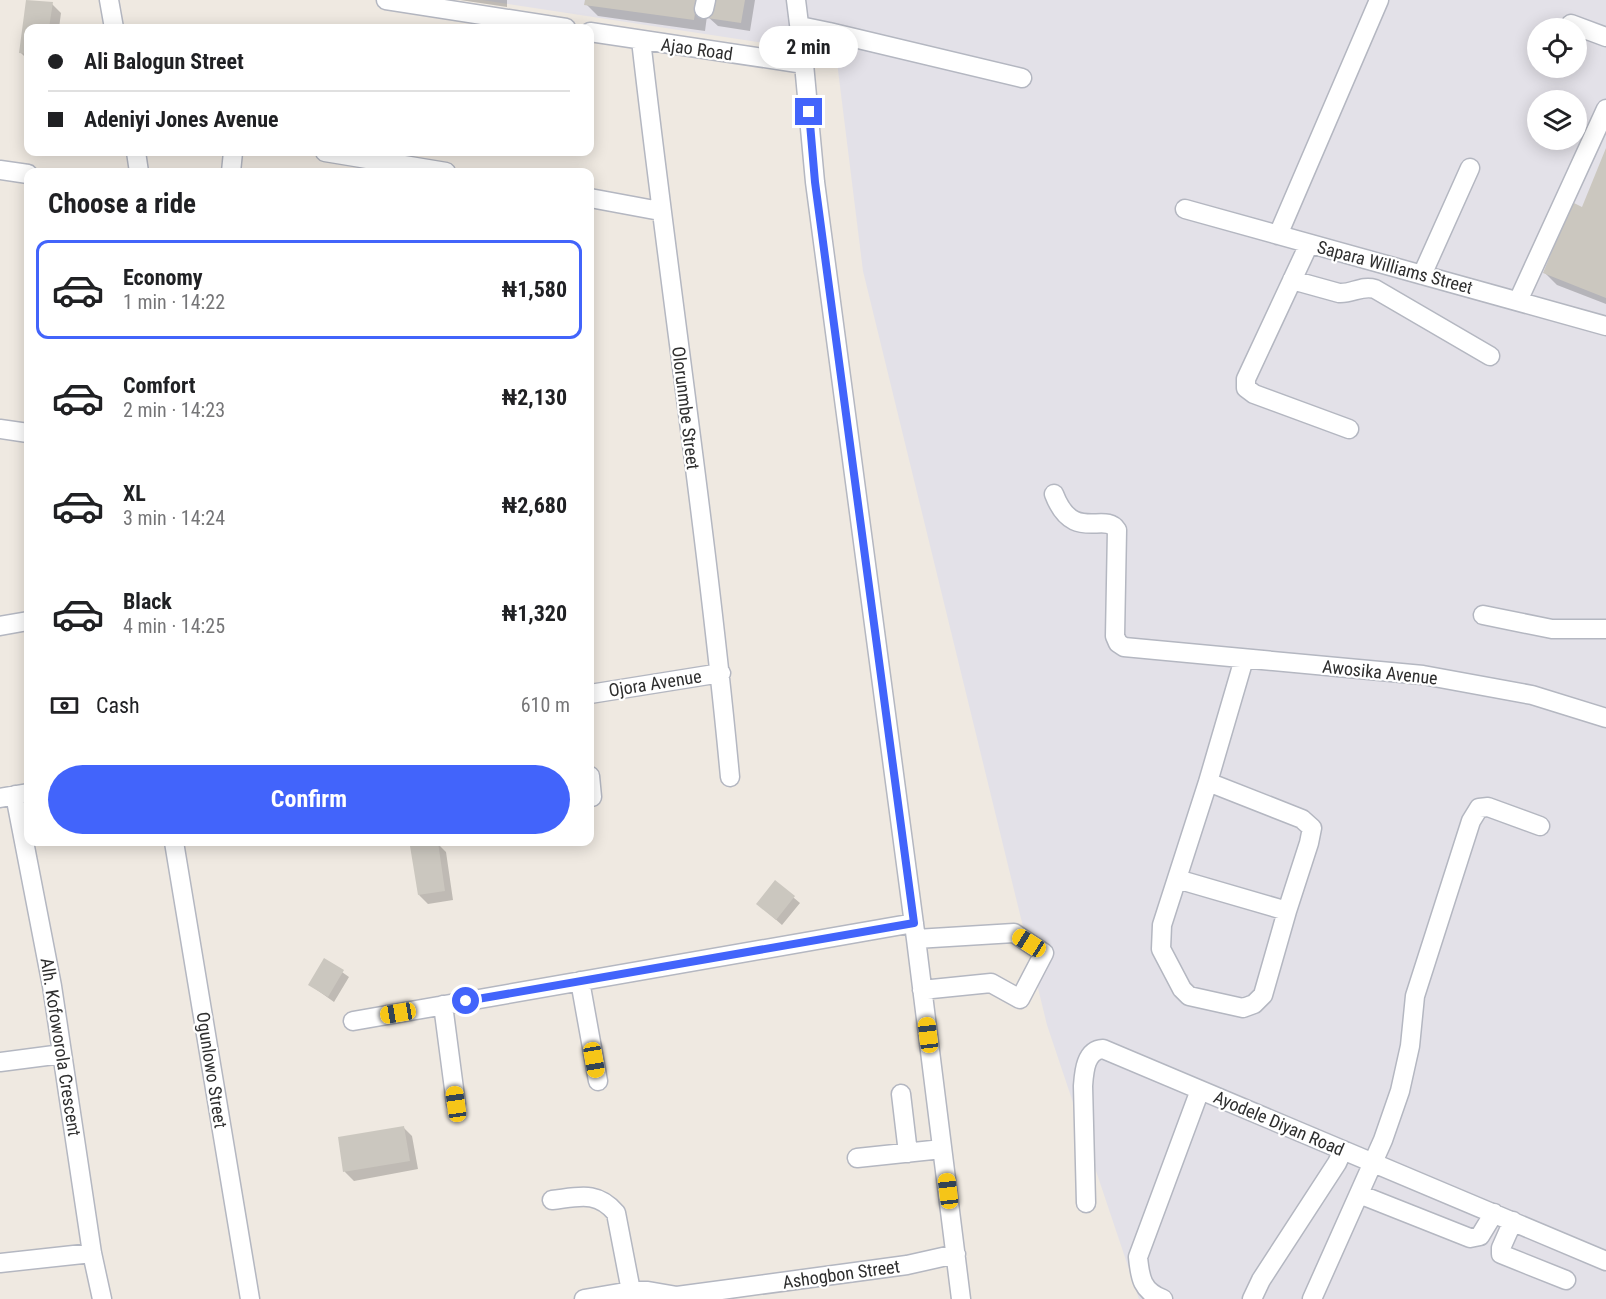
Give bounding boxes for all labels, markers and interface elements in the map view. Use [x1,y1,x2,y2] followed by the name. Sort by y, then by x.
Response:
[1527,18,1587,150] map controls
[1527,18,1587,78] button: locate
[760,25,858,67] callout: 2 min
[660,34,734,64] street label: Ajao Road
[786,35,831,59] text: 2 min
[84,49,244,74] text: Ali Balogun Street
[1527,90,1587,150] button: layers
[795,98,822,125] route end
[84,107,279,132] text: Adeniyi Jones Avenue
[48,188,196,220] text: Choose a ride
[1315,236,1475,298] street label: Sapara Williams Street
[51,263,105,317] icon: car
[123,265,203,290] text: Economy
[501,277,567,302] text: ₦1,580
[123,290,225,314] text: 1 min · 14:22
[668,345,704,471] street label: Olorunmbe Street
[51,371,105,425] icon: car
[123,373,196,398] text: Comfort
[501,385,567,410] text: ₦2,130
[123,398,225,422] text: 2 min · 14:23
[51,479,105,533] icon: car
[123,481,146,506] text: XL
[501,493,567,518] text: ₦2,680
[123,506,225,530] text: 3 min · 14:24
[51,587,105,641] icon: car
[123,589,172,614] text: Black
[501,601,567,626] text: ₦1,320
[123,614,225,638] text: 4 min · 14:25
[1321,656,1439,688] street label: Awosika Avenue
[607,665,703,701] street label: Ojora Avenue
[48,689,81,722] icon: cash
[96,693,140,718] text: Cash
[521,693,570,717] text: 610 m
[48,765,570,834] button: Confirm
[1009,926,1049,960] car
[37,956,85,1138] street label: Alh. Kofoworola Crescent
[452,987,479,1014] route start
[379,1001,417,1025] car
[192,1010,232,1130] street label: Ogunlowo Street
[917,1016,939,1054] car
[582,1041,606,1079] car
[445,1085,467,1123] car
[1211,1086,1347,1160] street label: Ayodele Diyan Road
[937,1172,959,1210] car
[781,1255,901,1293] street label: Ashogbon Street

